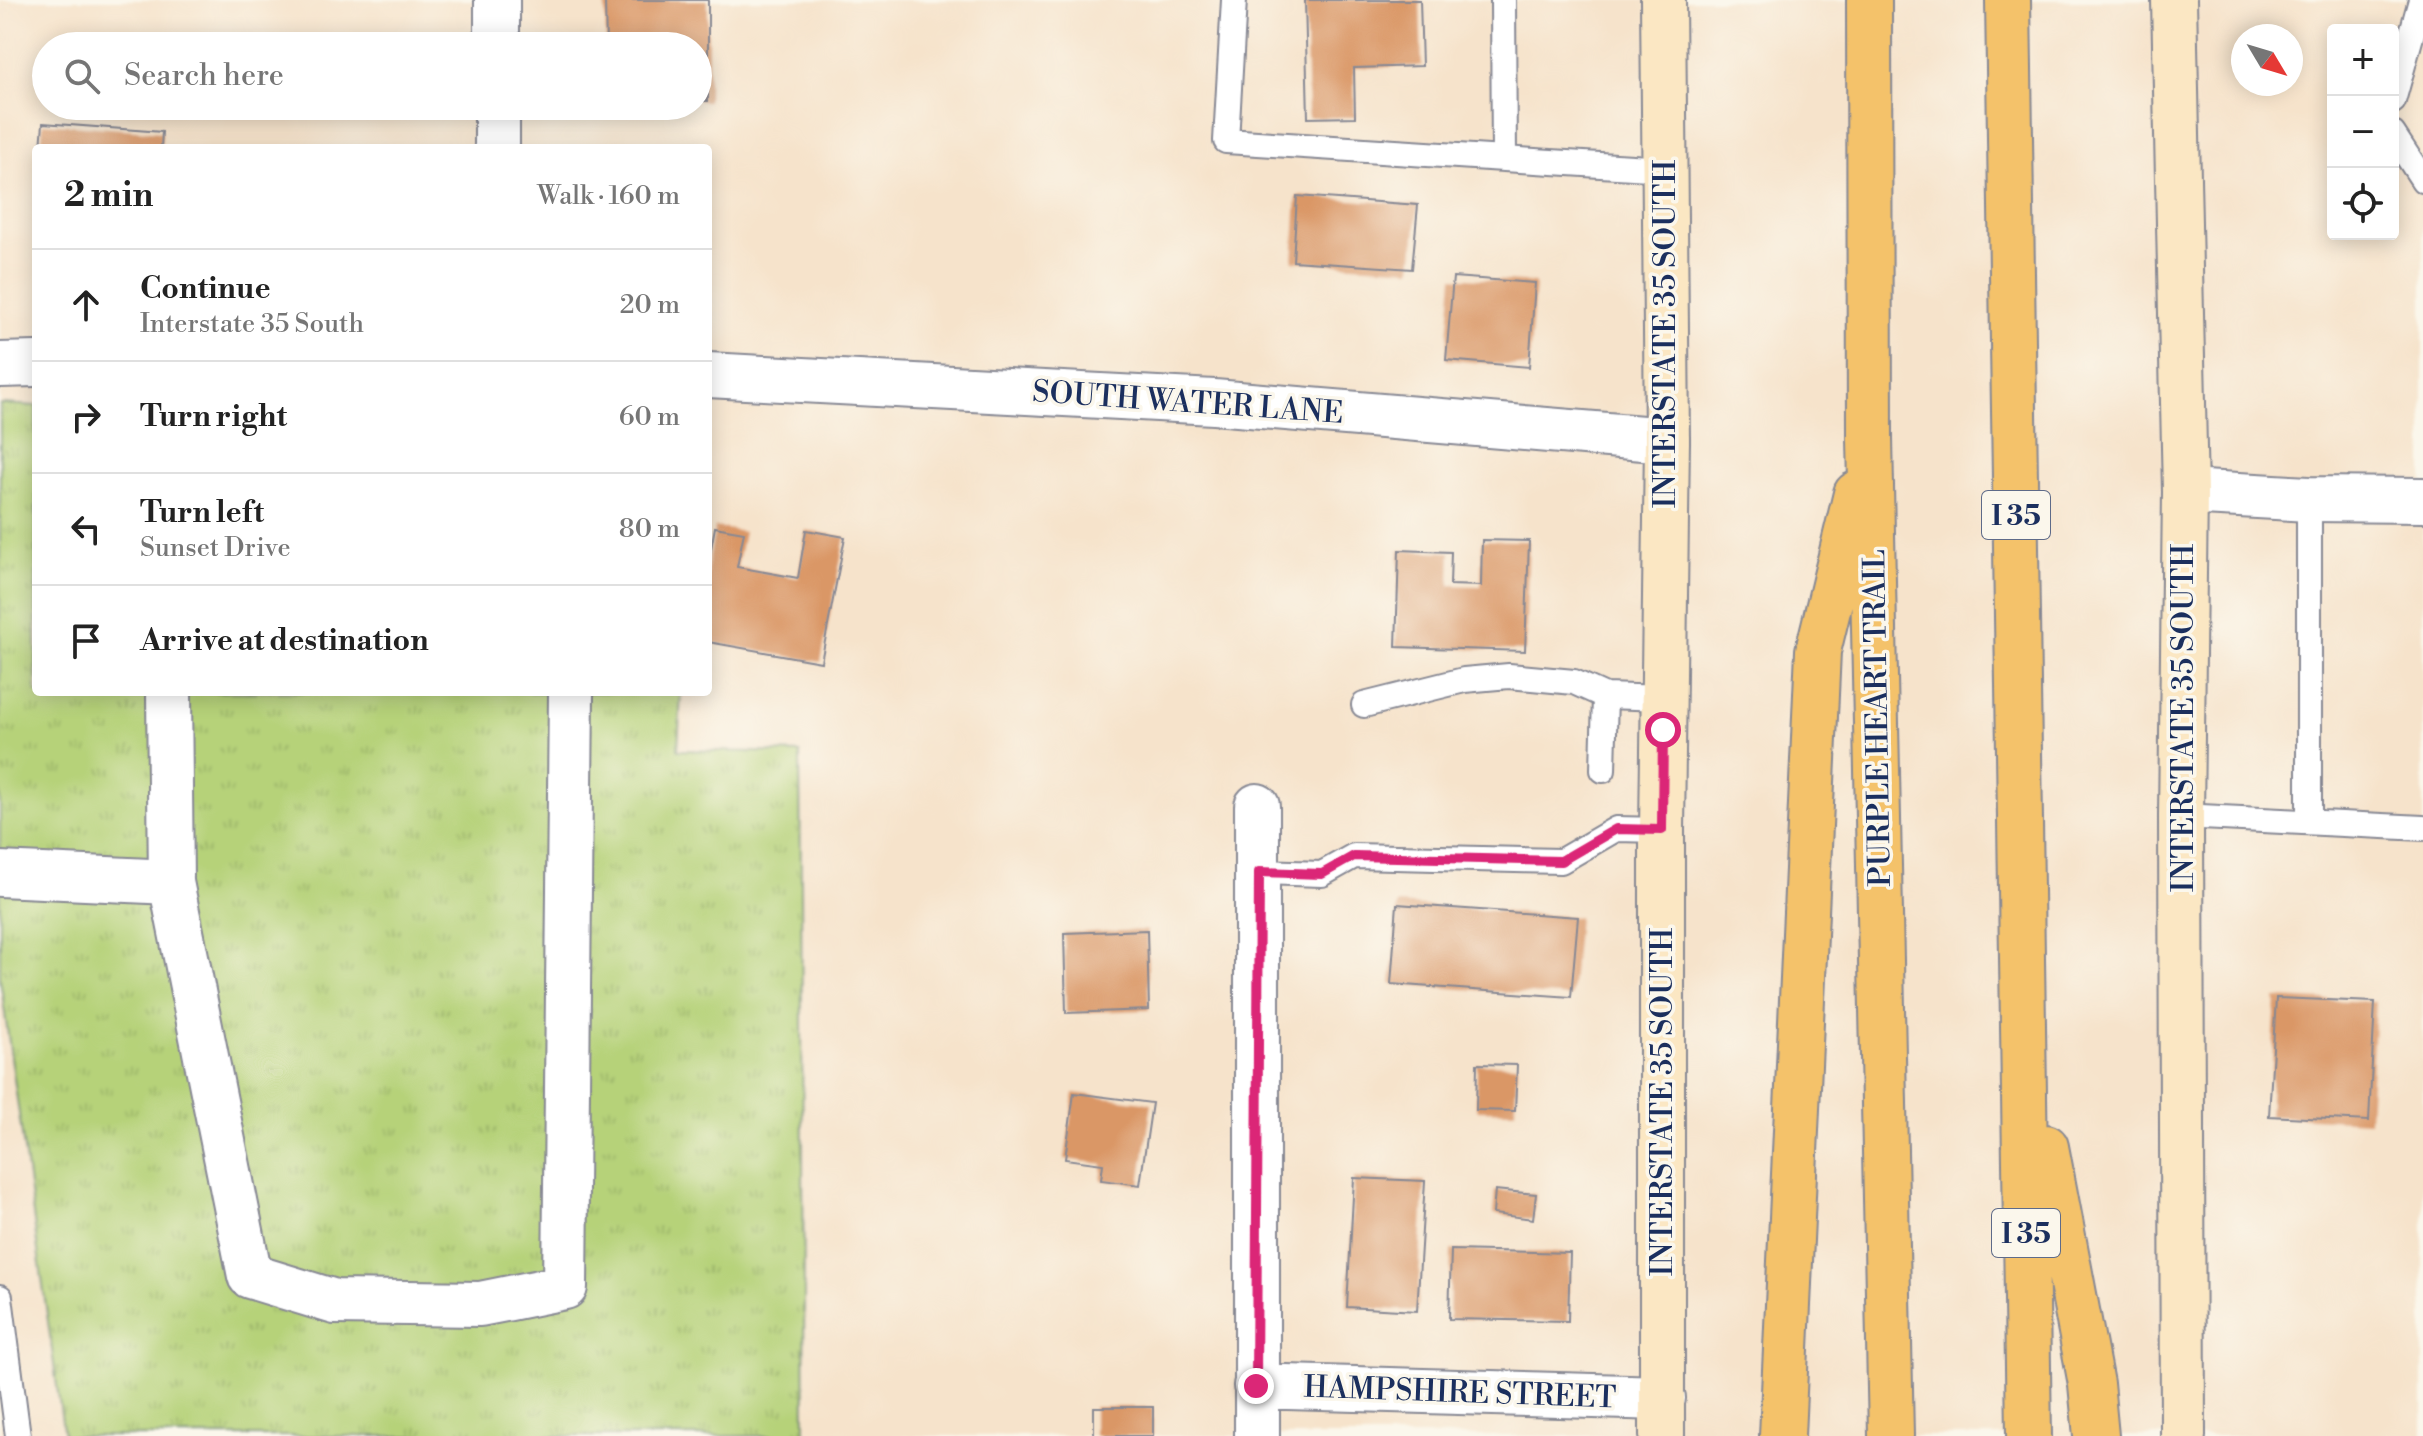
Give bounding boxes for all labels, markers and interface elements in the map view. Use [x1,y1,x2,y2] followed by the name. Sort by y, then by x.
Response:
[2231,24,2303,96] north arrow
[2327,24,2399,240] map controls
[2327,24,2399,96] button: +
[32,32,712,120] search box
[60,54,104,98] icon: search
[124,57,284,95] text: Search here
[2327,96,2399,168] button: −
[1647,160,1685,508] street label: INTERSTATE 35 SOUTH
[2327,168,2399,240] button: locate
[64,175,153,217] text: 2 min
[537,180,680,212] text: Walk · 160 m
[140,270,271,308] text: Continue
[64,283,108,327] icon: ahead
[620,289,680,321] text: 20 m
[140,308,364,340] text: Interstate 35 South
[1031,373,1345,433] street label: SOUTH WATER LANE
[64,395,108,439] icon: right
[140,398,287,436] text: Turn right
[619,401,680,433] text: 60 m
[1982,491,2050,539] road number: I 35
[140,494,264,532] text: Turn left
[64,507,108,551] icon: left
[619,513,680,545] text: 80 m
[140,532,291,564] text: Sunset Drive
[2165,544,2203,892] street label: INTERSTATE 35 SOUTH
[1856,549,1900,887] street label: PURPLE HEART TRAIL
[64,619,108,663] icon: arrive
[140,622,429,660] text: Arrive at destination
[1645,712,1681,748] route start
[1644,928,1682,1276] street label: INTERSTATE 35 SOUTH
[1992,1209,2060,1257] road number: I 35
[1238,1368,1274,1404] route end
[1303,1369,1617,1417] street label: HAMPSHIRE STREET

